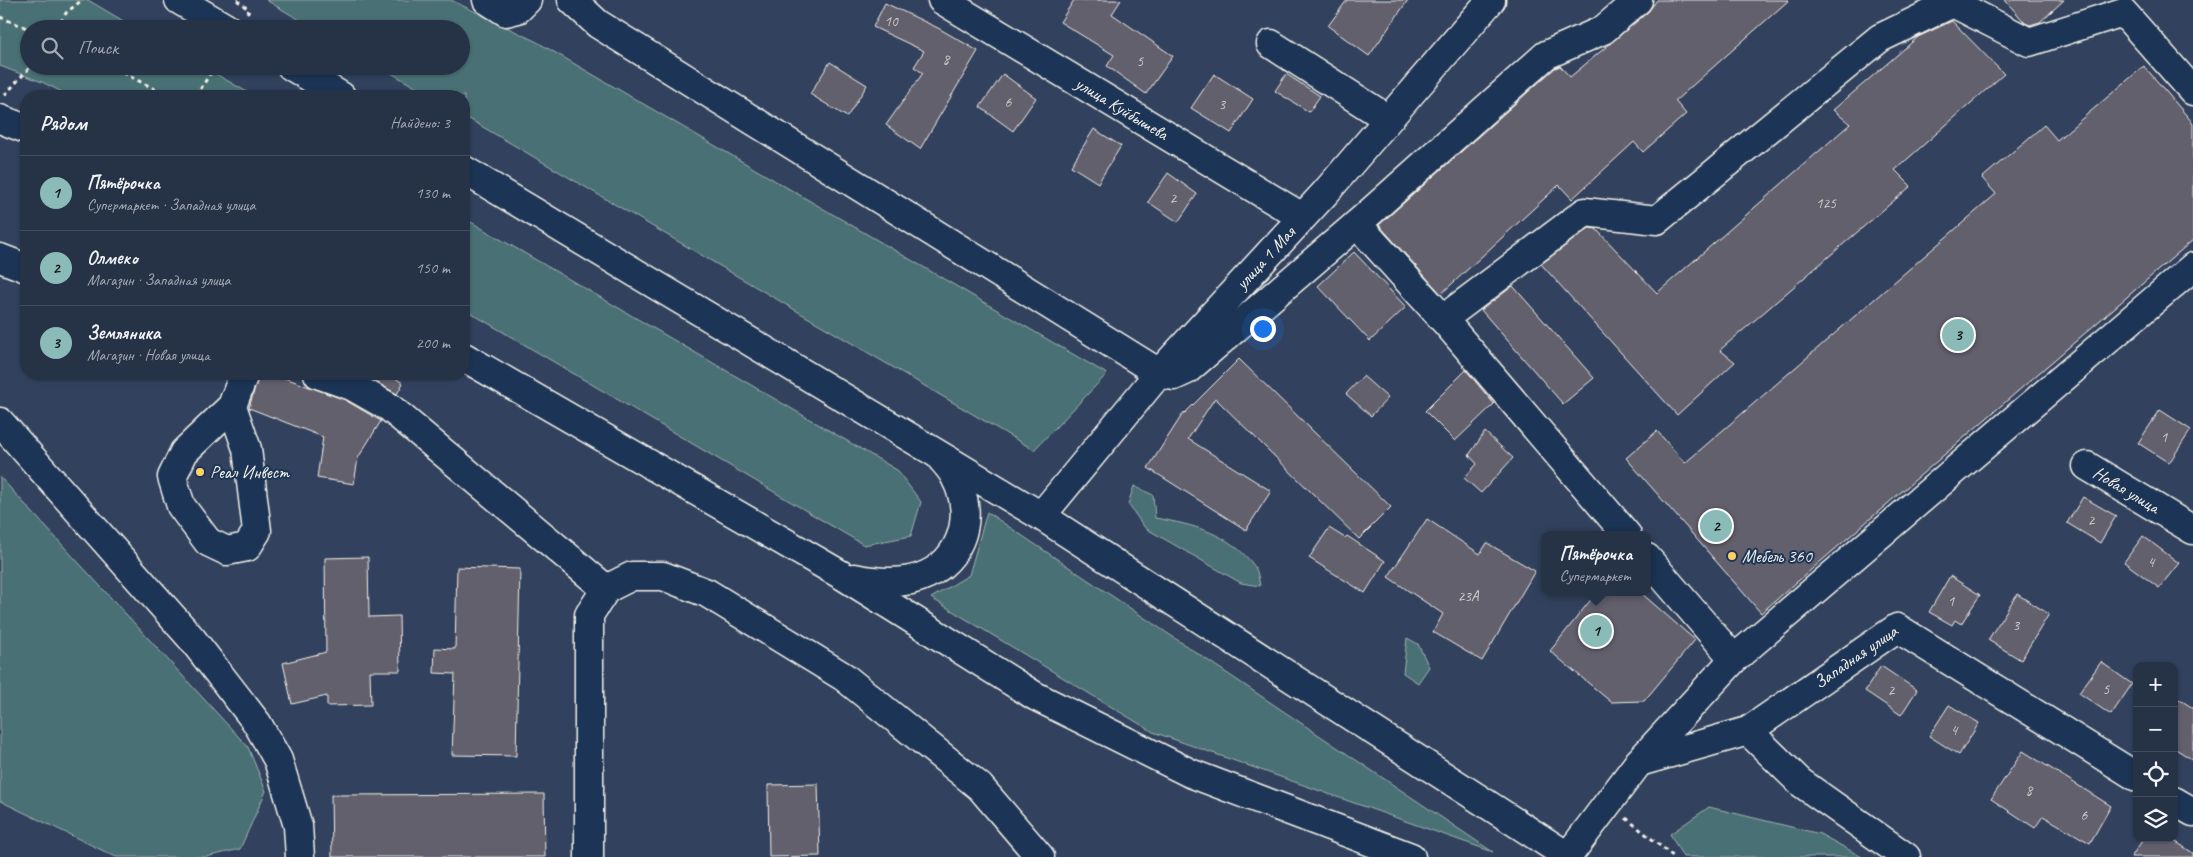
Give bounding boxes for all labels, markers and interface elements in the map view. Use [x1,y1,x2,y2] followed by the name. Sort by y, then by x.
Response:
[884,12,899,31] house number: 10
[20,20,470,75] search box
[38,34,66,62] icon: search
[78,36,118,60] text: Поиск
[943,50,951,69] house number: 8
[1137,52,1145,71] house number: 5
[1071,72,1174,146] street label: улица Куйбышева
[1005,93,1013,112] house number: 6
[1219,95,1227,114] house number: 3
[40,110,87,136] text: Рядом
[390,113,450,133] text: Найдено: 3
[87,171,160,195] text: Пятёрочка
[52,183,60,203] text: 1
[416,183,450,203] text: 130 m
[1170,189,1178,208] house number: 2
[1816,194,1837,213] house number: 125
[87,195,255,215] text: Супермаркет · Западная улица
[1230,221,1301,295] street label: улица 1 Мая
[87,246,138,270] text: Олмеко
[52,258,60,278] text: 2
[416,258,450,278] text: 150 m
[87,270,231,290] text: Магазин · Западная улица
[1250,316,1276,342] your location
[1942,316,1974,354] pin: 3
[87,321,160,345] text: Земляника
[52,333,60,353] text: 3
[416,333,450,353] text: 200 m
[87,345,210,365] text: Магазин · Новая улица
[2161,428,2169,447] house number: 1
[210,461,290,483] place label: Реал Инвест
[2089,461,2165,519] street label: Новая улица
[194,466,206,478] marker: Реал Инвест
[1700,507,1732,545] pin: 2
[2088,511,2096,530] house number: 2
[1541,531,1651,596] popup
[1560,542,1632,566] text: Пятёрочка
[1742,545,1814,567] place label: Мебель 360
[1726,550,1738,562] marker: Мебель 360
[2148,553,2156,572] house number: 4
[1560,566,1631,586] text: Супермаркет
[1457,587,1480,606] house number: 23А
[1948,592,1956,611] house number: 1
[1580,612,1612,650] pin: 1
[2013,616,2021,635] house number: 3
[1809,619,1903,693] street label: Западная улица
[2133,662,2178,842] map controls
[2133,662,2178,707] button: +
[2103,680,2111,699] house number: 5
[1888,681,1896,700] house number: 2
[2133,707,2178,752] button: −
[1951,721,1959,740] house number: 4
[2133,752,2178,797] button: locate
[2026,781,2034,800] house number: 8
[2133,797,2178,842] button: layers
[2081,806,2089,825] house number: 6

